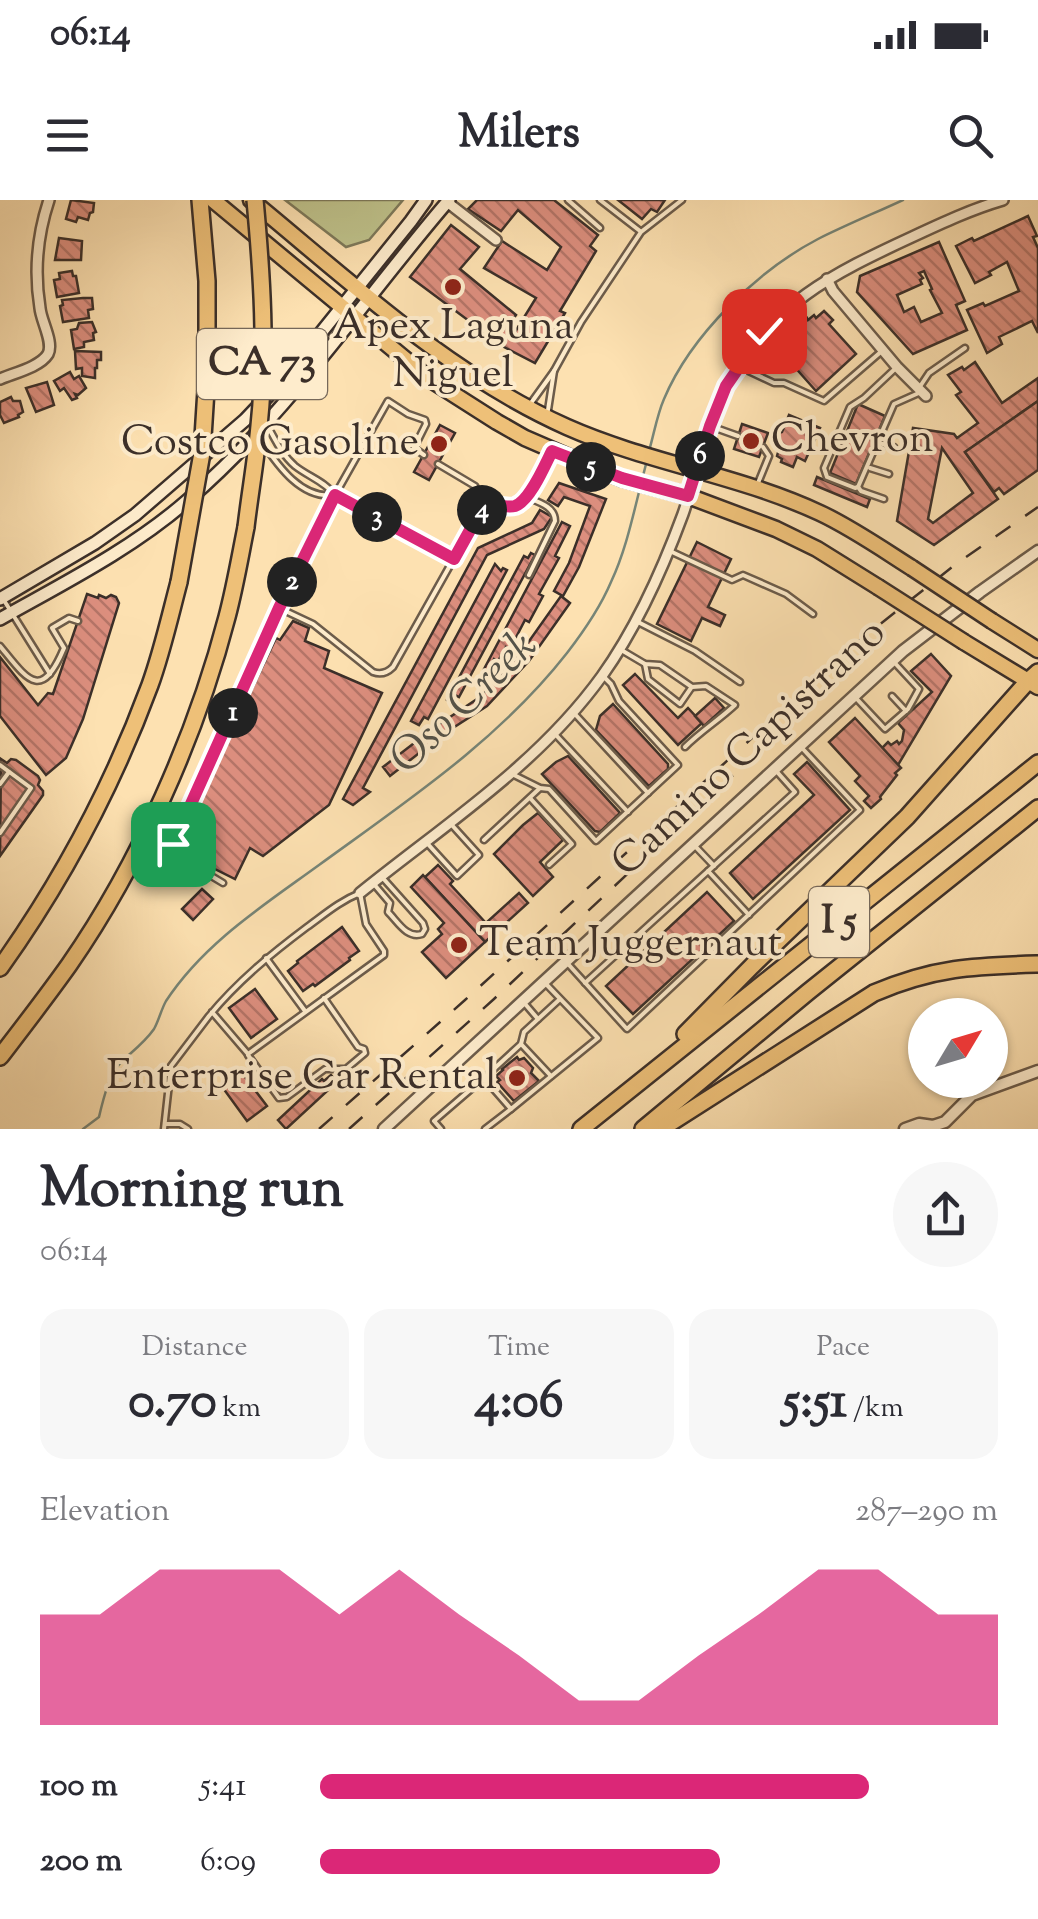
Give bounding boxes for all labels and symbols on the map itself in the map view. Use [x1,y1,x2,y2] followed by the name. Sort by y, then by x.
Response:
[442,276,464,298] marker: Apex Laguna Niguel
[722,289,807,374] pin
[332,298,574,406] place label: Apex Laguna Niguel
[197,329,327,399] road number: CA 73
[771,411,934,471] place label: Chevron
[121,414,419,474] place label: Costco Gasoline
[740,430,762,452] marker: Chevron
[675,431,725,481] pin: 6
[428,433,450,455] marker: Costco Gasoline
[566,442,616,492] pin: 5
[457,485,507,535] pin: 4
[352,492,402,542] pin: 3
[267,557,317,607] pin: 2
[599,606,901,892] street label: Camino Capistrano
[376,617,554,791] water label: Oso Creek
[208,688,258,738] pin: 1
[131,802,216,887] pin
[809,887,869,957] road number: I 5
[479,915,782,975] place label: Team Juggernaut
[448,934,470,956] marker: Team Juggernaut
[908,998,1008,1098] north arrow
[106,1048,497,1108] place label: Enterprise Car Rental
[506,1067,528,1089] marker: Enterprise Car Rental

